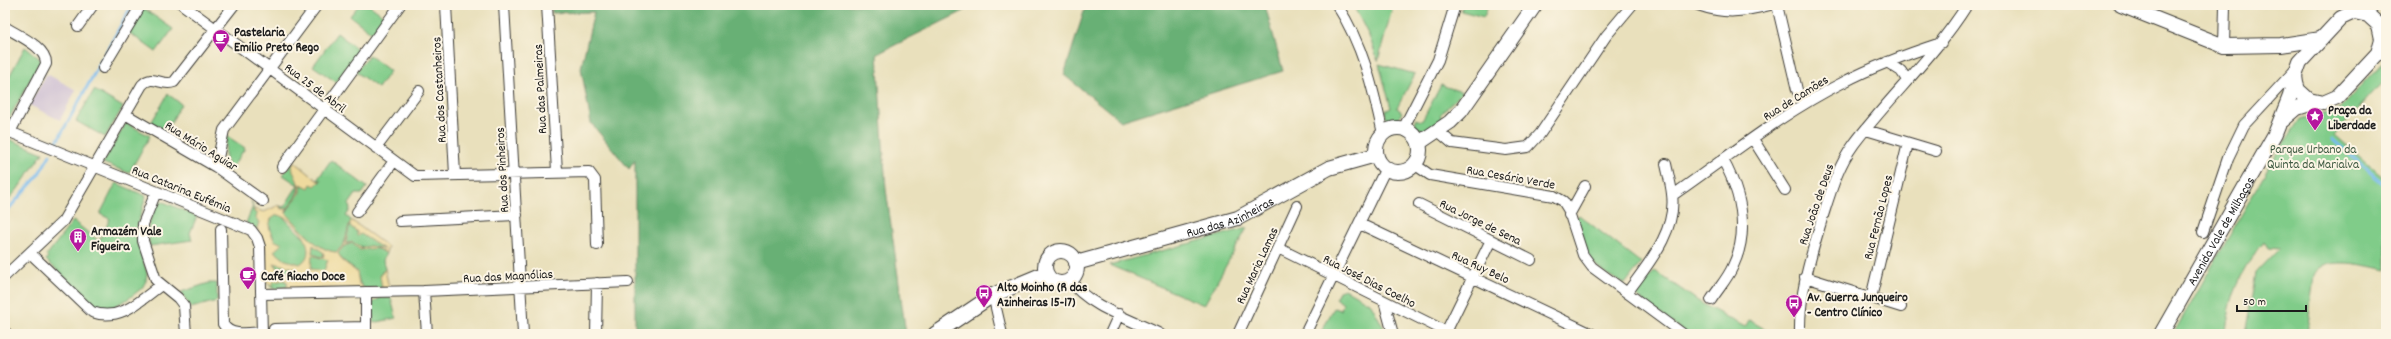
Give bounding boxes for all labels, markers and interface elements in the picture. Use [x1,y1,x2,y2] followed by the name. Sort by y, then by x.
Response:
[234,24,319,58] place label: Pastelaria Emilio Preto Rego
[211,28,231,53] cafe icon: Pastelaria Emilio Preto Rego
[428,36,453,143] street label: Rua dos Castanheiros
[530,43,553,134] street label: Rua das Palmeiras
[279,59,350,119] street label: Rua 25 de Abril
[1760,71,1833,127] street label: Rua de Camões
[2328,102,2376,136] place label: Praça da Liberdade
[2305,106,2325,131] place icon: Praça da Liberdade
[161,117,241,177] street label: Rua Mário Aguiar
[492,127,515,213] street label: Rua dos Pinheiros
[2267,141,2360,175] park label: Parque Urbano da Quinta da Marialva
[1465,161,1557,196] street label: Rua Cesário Verde
[1795,161,1840,248] street label: Rua João de Deus
[128,162,235,219] street label: Rua Catarina Eufémia
[1860,173,1899,262] street label: Rua Fernão Lopes
[2183,174,2261,290] street label: Avenida Vale de Milhaços
[1185,193,1278,244] street label: Rua das Azinheiras
[1436,195,1525,252] street label: Rua Jorge de Sena
[91,223,162,257] place label: Armazém Vale Figueira
[1232,224,1284,308] street label: Rua Maria Lamas
[68,227,88,252] building icon: Armazém Vale Figueira
[1448,247,1512,290] street label: Rua Ruy Belo
[1319,251,1419,314] street label: Rua José Dias Coelho
[238,265,258,290] cafe icon: Café Riacho Doce
[463,266,554,289] street label: Rua das Magnólias
[261,268,345,287] place label: Café Riacho Doce
[997,279,1088,313] place label: Alto Moinho (R das Azinheiras 15-17)
[974,283,994,308] bus stop icon: Alto Moinho (R das Azinheiras 15-17)
[2237,287,2306,313] scale bar
[1807,289,1908,323] place label: Av. Guerra Junqueiro - Centro Clínico
[1784,293,1804,318] bus stop icon: Av. Guerra Junqueiro - Centro Clínico
[2243,294,2266,311] text: 50 m

